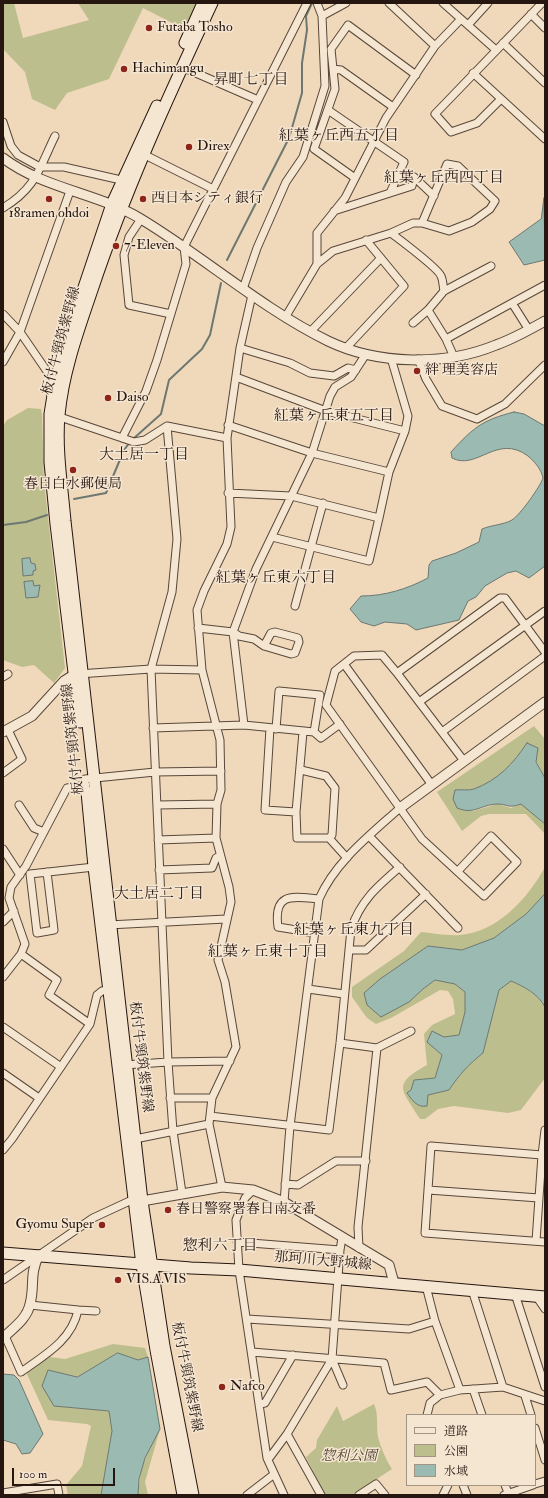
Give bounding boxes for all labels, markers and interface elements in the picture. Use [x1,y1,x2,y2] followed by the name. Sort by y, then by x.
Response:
[157,20,233,36] place label: Futaba Tosho
[144,23,154,33] marker: Futaba Tosho
[132,61,204,77] place label: Hachimangu
[119,64,129,74] marker: Hachimangu
[214,72,288,90] district label: 昇町七丁目
[279,128,399,146] district label: 紅葉ヶ丘西五丁目
[197,139,229,155] place label: Direx
[184,142,194,152] marker: Direx
[384,170,504,188] district label: 紅葉ヶ丘西四丁目
[151,191,263,207] place label: 西日本シティ銀行
[44,194,54,204] marker: 18ramen ohdoi
[138,194,148,204] marker: 西日本シティ銀行
[9,206,89,222] place label: 18ramen ohdoi
[124,238,175,254] place label: 7-Eleven
[111,241,121,251] marker: 7-Eleven
[39,285,85,397] street label: 板付牛頸筑紫野線
[425,363,498,379] place label: 絆 理美容店
[412,366,422,376] marker: 絆 理美容店
[116,390,148,406] place label: Daiso
[103,393,113,403] marker: Daiso
[274,408,394,426] district label: 紅葉ヶ丘東五丁目
[99,447,189,465] district label: 大土居一丁目
[68,465,78,475] marker: 春日白水郵便局
[24,477,122,493] place label: 春日白水郵便局
[216,570,336,588] district label: 紅葉ヶ丘東六丁目
[60,682,88,796] street label: 板付牛頸筑紫野線
[114,886,204,904] district label: 大土居二丁目
[294,922,414,940] district label: 紅葉ヶ丘東九丁目
[208,944,328,962] district label: 紅葉ヶ丘東十丁目
[125,1000,155,1114] street label: 板付牛頸筑紫野線
[176,1202,316,1218] place label: 春日警察署春日南交番
[163,1205,173,1215] marker: 春日警察署春日南交番
[15,1217,94,1233] place label: Gyomu Super
[97,1220,107,1230] marker: Gyomu Super
[183,1238,257,1256] district label: 惣利六丁目
[273,1249,373,1275] street label: 那珂川大野城線
[126,1272,186,1288] place label: VIS.A.VIS
[113,1275,123,1285] marker: VIS.A.VIS
[167,1320,205,1434] street label: 板付牛頸筑紫野線
[230,1379,265,1395] place label: Nafco
[217,1382,227,1392] marker: Nafco
[406,1414,536,1486] legend
[444,1424,468,1439] text: 道路
[444,1444,468,1459] text: 公園
[321,1449,377,1465] park label: 惣利公園
[14,1460,117,1486] scale bar
[444,1464,468,1479] text: 水域
[19,1467,47,1482] text: 100 m

